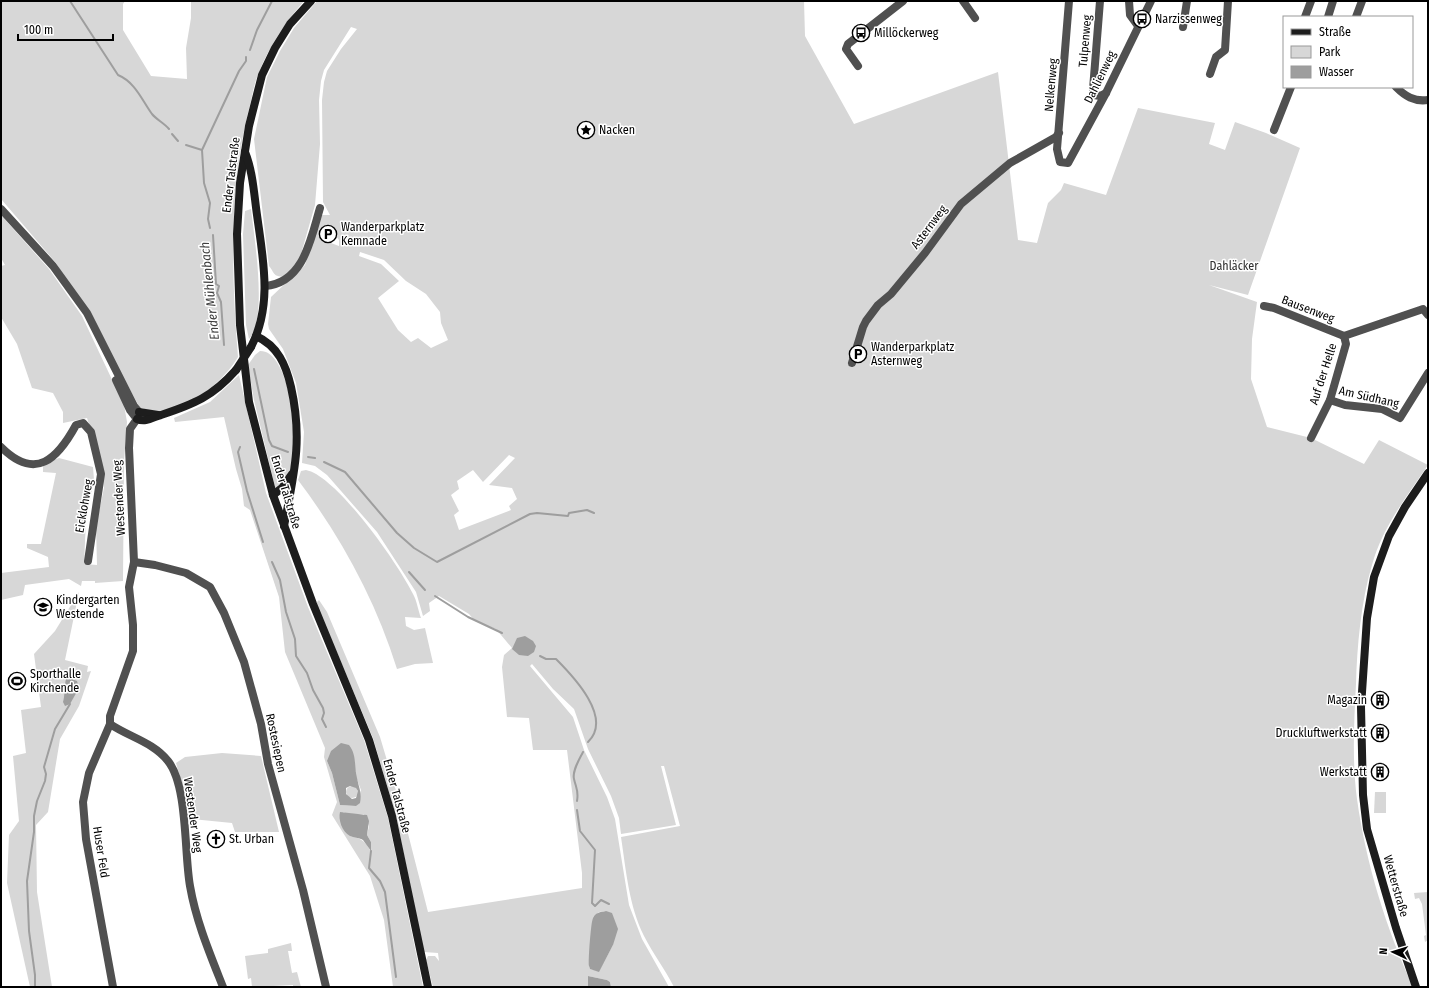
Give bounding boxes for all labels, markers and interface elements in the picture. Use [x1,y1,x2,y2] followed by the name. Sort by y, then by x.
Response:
[1132,9,1152,29] bus stop icon: Narzissenweg
[1155,12,1222,26] place label: Narzissenweg
[1076,14,1094,68] street label: Tulpenweg
[18,16,113,42] scale bar
[1283,16,1413,88] legend
[24,23,53,37] text: 100 m
[851,23,871,43] bus stop icon: Millöckerweg
[1319,25,1351,39] text: Straße
[874,26,939,40] place label: Millöckerweg
[1319,45,1341,59] text: Park
[1081,48,1119,106] street label: Dahlienweg
[1042,57,1060,112] street label: Nelkenweg
[1319,65,1354,79] text: Wasser
[576,120,596,140] place icon: Nacken
[599,123,635,137] place label: Nacken
[219,136,243,214] street label: Ender Talstraße
[908,202,950,252] street label: Asternweg
[341,220,425,248] place label: Wanderparkplatz Kemnade
[318,224,338,244] parking icon: Wanderparkplatz Kemnade
[197,241,222,341] water label: Ender Mühlenbach
[1210,259,1259,273] park label: Dahläcker
[1280,293,1337,326] street label: Bausenweg
[871,340,955,368] place label: Wanderparkplatz Asternweg
[1306,341,1340,407] street label: Auf der Helle
[848,344,868,364] parking icon: Wanderparkplatz Asternweg
[1338,383,1401,411] street label: Am Südhang
[268,454,304,531] street label: Ender Talstraße
[110,459,128,536] street label: Westender Weg
[72,478,96,534] street label: Eicklohweg
[56,593,120,621] place label: Kindergarten Westende
[33,597,53,617] school or university icon: Kindergarten Westende
[30,667,81,695] place label: Sporthalle Kirchende
[7,671,27,691] sports icon: Sporthalle Kirchende
[1370,690,1390,710] building icon: Magazin
[1327,693,1367,707] place label: Magazin
[263,712,289,774] street label: Rostesiepen
[1370,723,1390,743] building icon: Druckluftwerkstatt
[1276,726,1367,740] place label: Druckluftwerkstatt
[380,757,414,835] street label: Ender Talstraße
[1370,762,1390,782] building icon: Werkstatt
[1320,765,1367,779] place label: Werkstatt
[181,777,205,854] street label: Westender Weg
[90,825,112,879] street label: Huser Feld
[206,829,226,849] church icon: St. Urban
[229,832,274,846] place label: St. Urban
[1381,854,1411,919] street label: Wetterstraße
[1373,932,1413,972] north arrow
[1377,948,1390,955] text: N

